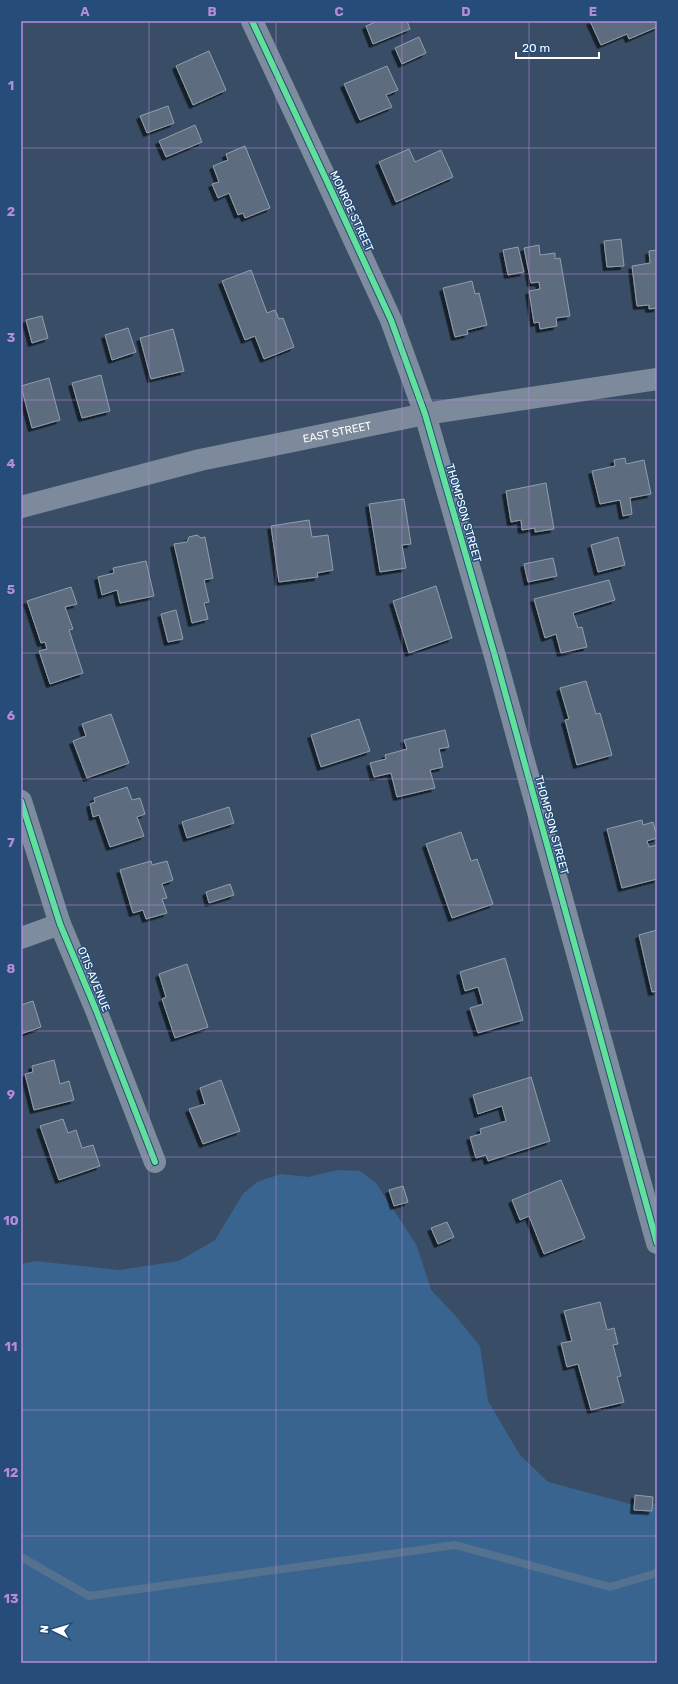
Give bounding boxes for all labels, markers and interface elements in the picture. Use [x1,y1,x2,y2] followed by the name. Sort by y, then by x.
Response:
[80,4,90,19] text: A
[207,4,217,19] text: B
[334,4,344,19] text: C
[461,4,471,19] text: D
[589,4,597,19] text: E
[516,34,599,60] scale bar
[522,41,550,55] text: 20 m
[8,78,14,93] text: 1
[327,169,376,254] street label: MONROE STREET
[7,204,15,219] text: 2
[7,330,16,345] text: 3
[302,419,373,446] street label: EAST STREET
[7,456,16,471] text: 4
[443,462,484,565] street label: THOMPSON STREET
[7,582,15,597] text: 5
[7,708,16,723] text: 6
[532,774,571,877] street label: THOMPSON STREET
[7,835,15,850] text: 7
[75,945,113,1014] street label: OTIS AVENUE
[7,961,16,976] text: 8
[7,1087,15,1102] text: 9
[3,1213,19,1228] text: 10
[5,1339,17,1354] text: 11
[4,1465,18,1480] text: 12
[3,1591,19,1606] text: 13
[34,1610,74,1650] north arrow
[38,1625,51,1634] text: N

